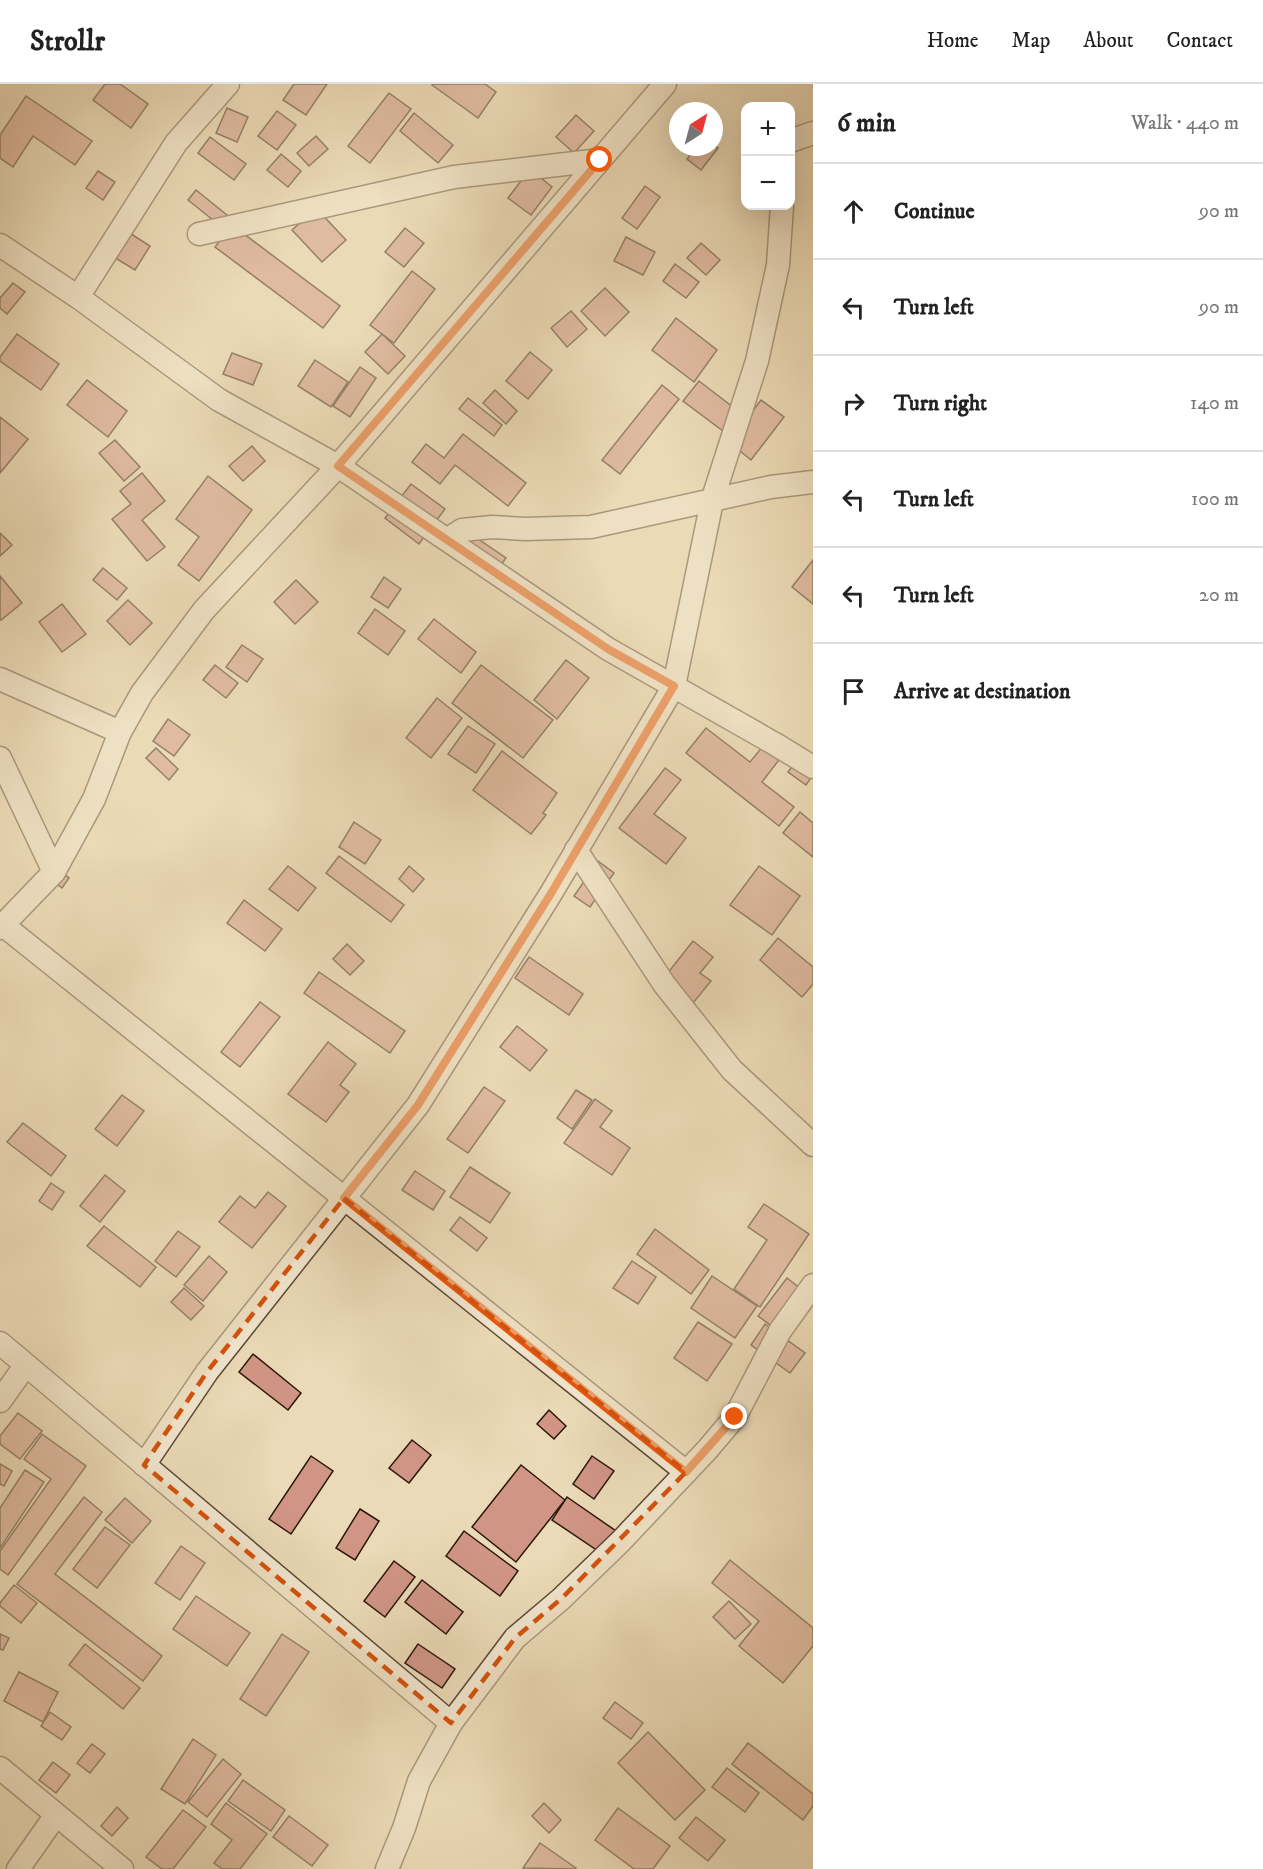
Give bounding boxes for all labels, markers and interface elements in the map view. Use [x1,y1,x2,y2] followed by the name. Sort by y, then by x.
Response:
[30,24,105,59] text: Strollr
[927,28,979,54] text: Home
[1012,28,1050,54] text: Map
[1083,28,1134,54] text: About
[1167,28,1233,54] text: Contact
[669,102,723,156] north arrow
[741,102,795,210] map controls
[741,102,795,156] button: +
[837,107,896,140] text: 6 min
[1131,111,1239,136] text: Walk · 440 m
[586,146,612,172] route start
[741,156,795,210] button: −
[837,195,870,228] icon: ahead
[894,198,975,225] text: Continue
[1199,199,1239,224] text: 90 m
[837,291,870,324] icon: left
[894,294,974,321] text: Turn left
[1199,295,1239,320] text: 90 m
[837,387,870,420] icon: right
[894,390,987,417] text: Turn right
[1190,391,1239,416] text: 140 m
[837,483,870,516] icon: left
[894,486,974,513] text: Turn left
[1191,487,1239,512] text: 100 m
[837,579,870,612] icon: left
[894,582,974,609] text: Turn left
[1199,583,1239,608] text: 20 m
[837,675,870,708] icon: arrive
[894,678,1071,705] text: Arrive at destination
[721,1403,747,1429] route end

